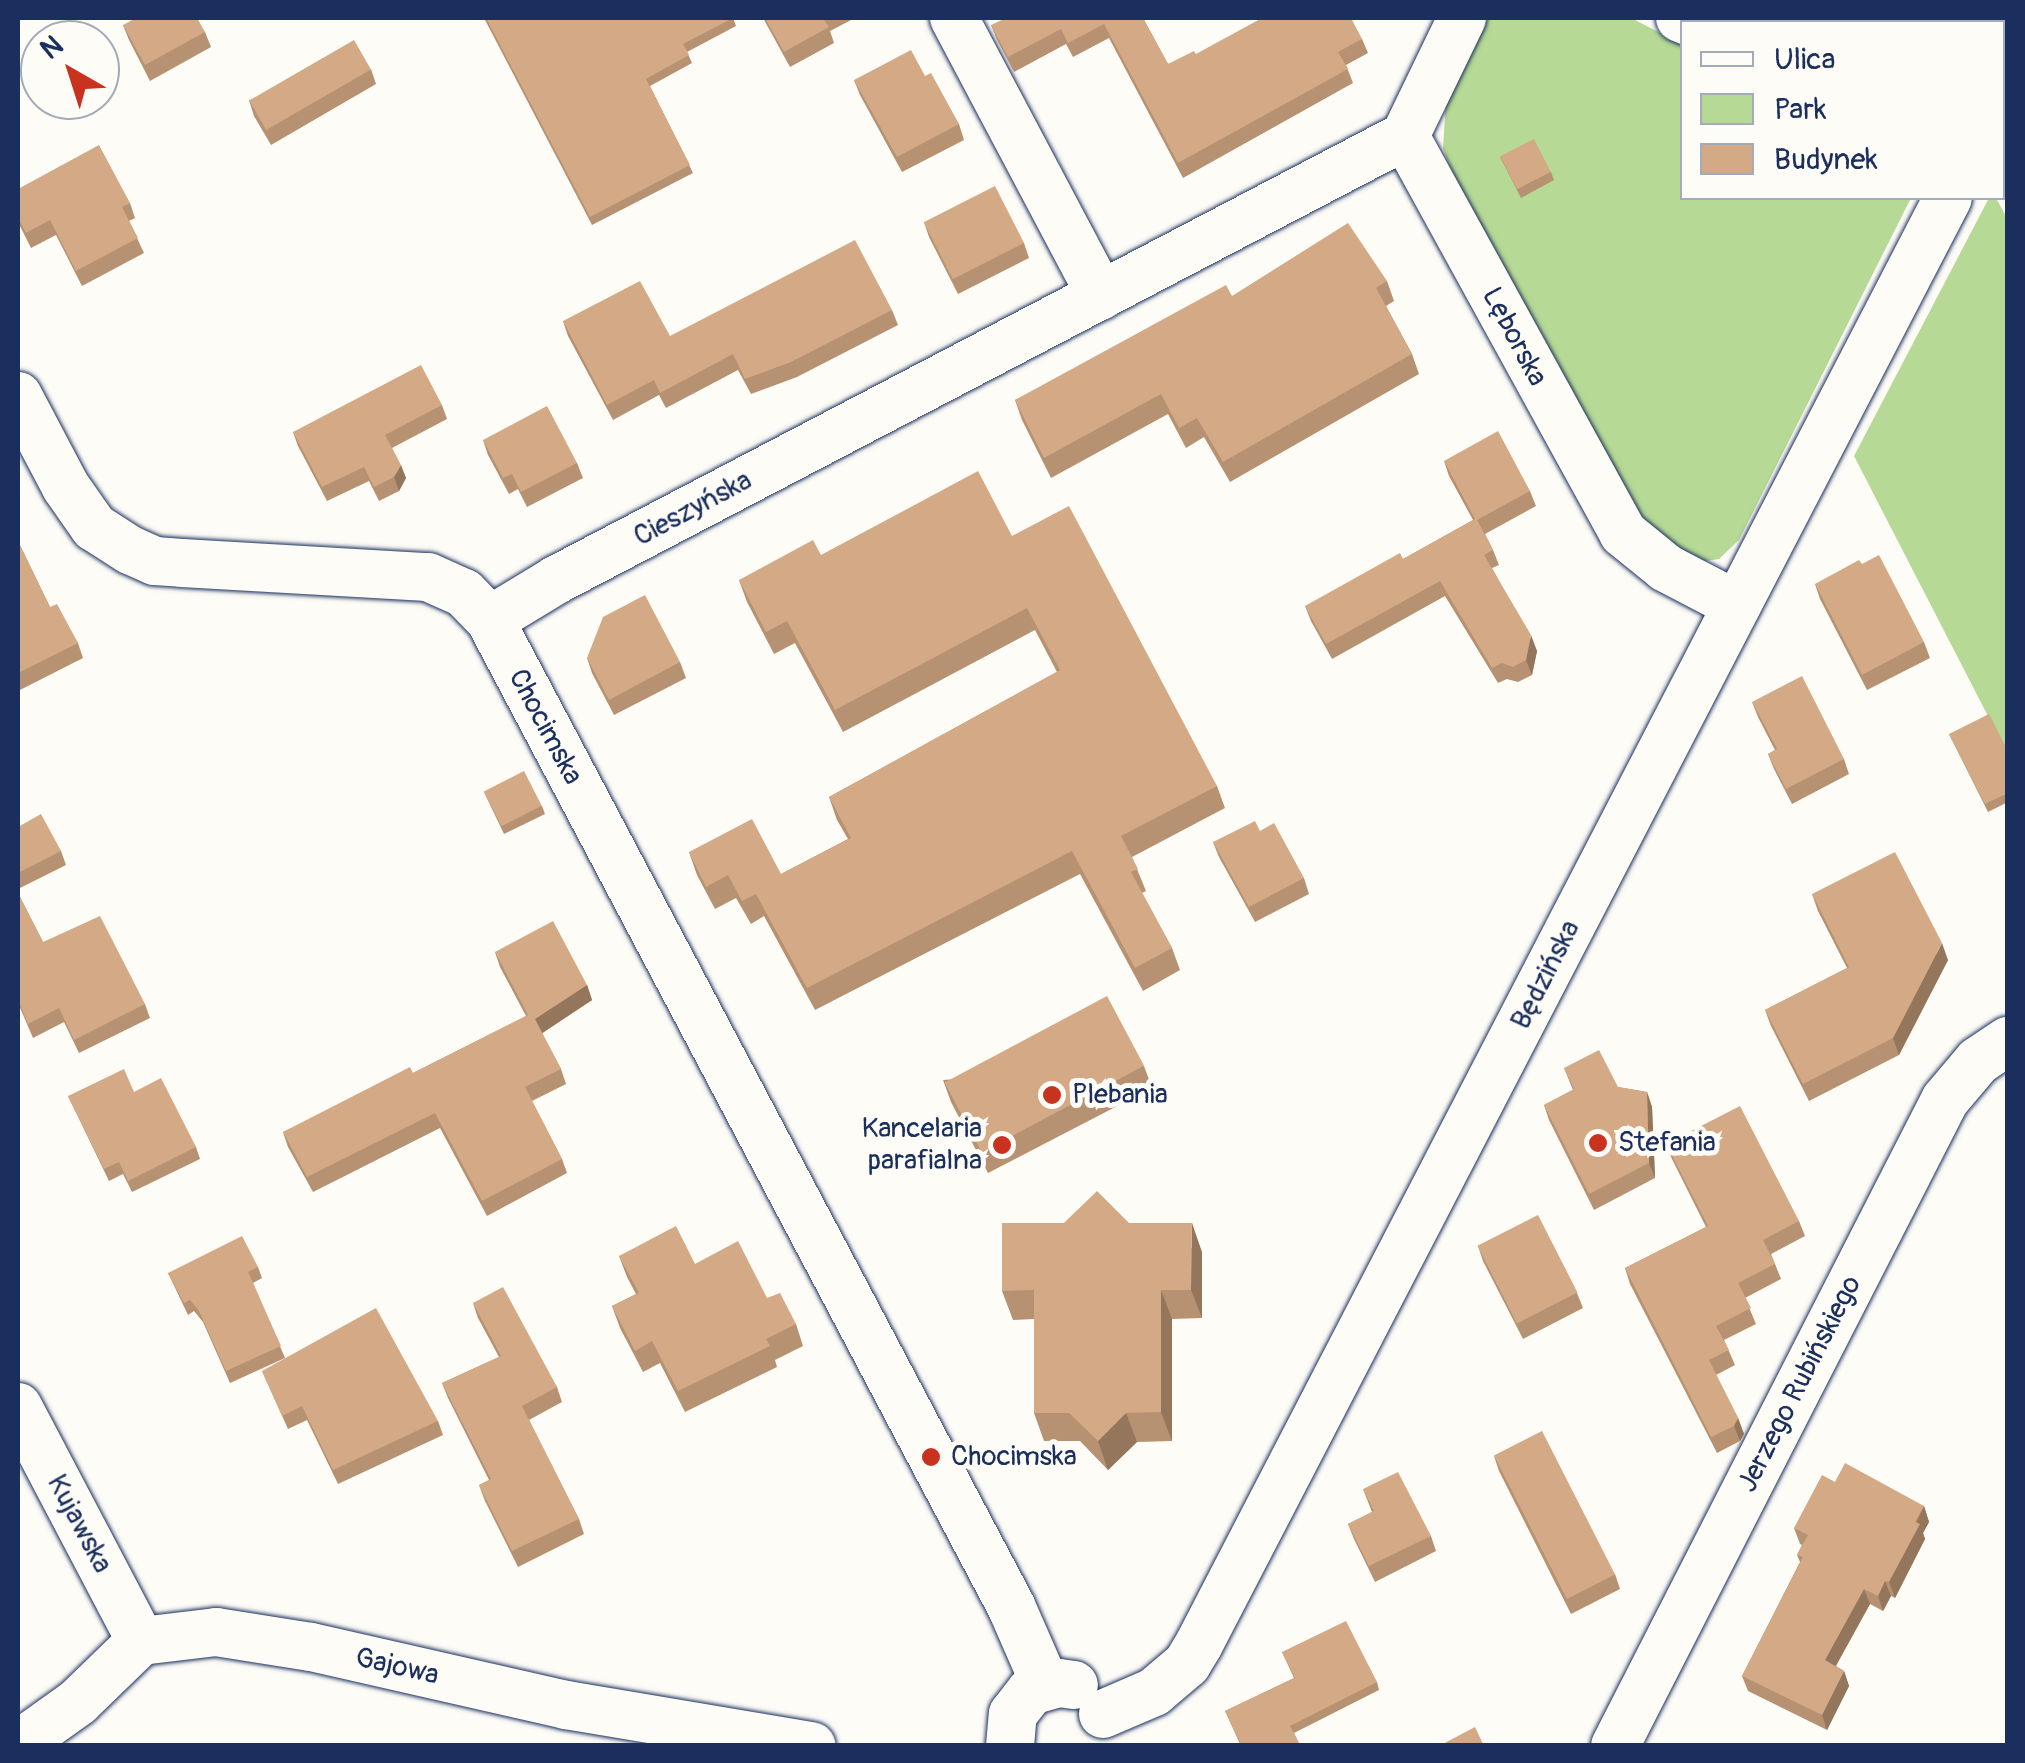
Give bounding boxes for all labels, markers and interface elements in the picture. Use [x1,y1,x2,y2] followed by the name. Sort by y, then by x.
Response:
[20,20,120,120] north arrow
[1680,20,2005,200] legend
[34,28,70,67] text: N
[1774,41,1836,78] text: Ulica
[1774,91,1827,128] text: Park
[1774,141,1878,178] text: Budynek
[1474,282,1554,392] street label: Lęborska
[628,464,758,554] street label: Cieszyńska
[501,664,589,790] street label: Chocimska
[1504,915,1588,1035] street label: Będzińska
[1072,1078,1168,1112] place label: Plebania
[1041,1084,1063,1106] marker: Plebania
[861,1112,982,1178] place label: Kancelaria parafialna
[1618,1126,1716,1160] place label: Stefania
[1587,1132,1609,1154] marker: Stefania
[991,1134,1013,1156] marker: Kancelaria parafialna
[1731,1270,1869,1498] street label: Jerzego Rubińskiego
[951,1440,1077,1474] place label: Chocimska
[920,1446,942,1468] marker: Chocimska
[39,1469,119,1579] street label: Kujawska
[352,1641,442,1693] street label: Gajowa

